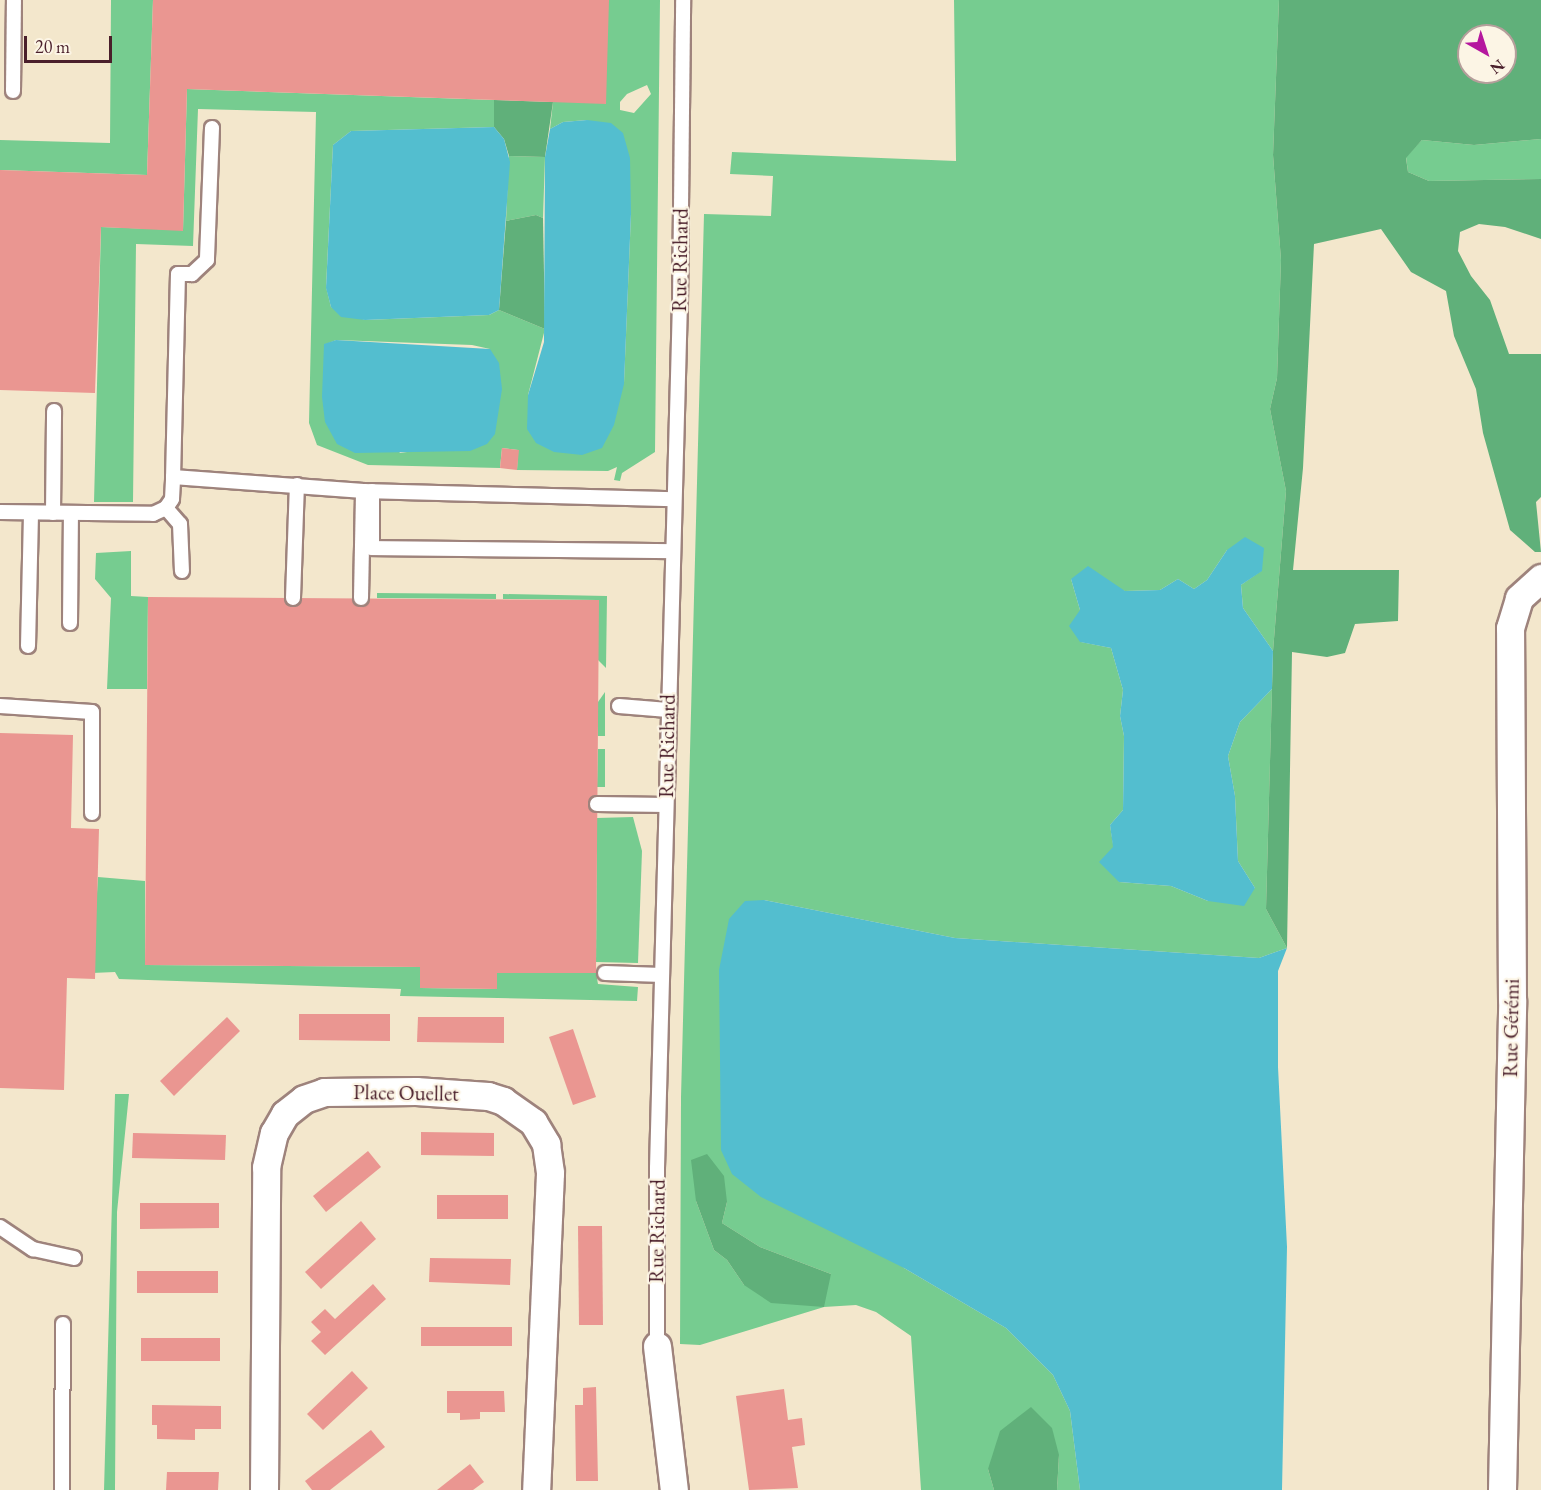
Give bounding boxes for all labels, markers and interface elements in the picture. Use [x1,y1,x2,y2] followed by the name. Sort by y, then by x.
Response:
[27,24,116,62] scale bar
[1457,24,1517,84] north arrow
[35,35,70,58] text: 20 m
[1486,55,1509,79] text: N
[666,208,694,312] street label: Rue Richard
[653,694,681,798] street label: Rue Richard
[1498,978,1524,1078] street label: Rue Gérémi
[353,1079,459,1107] street label: Place Ouellet
[643,1179,671,1283] street label: Rue Richard

